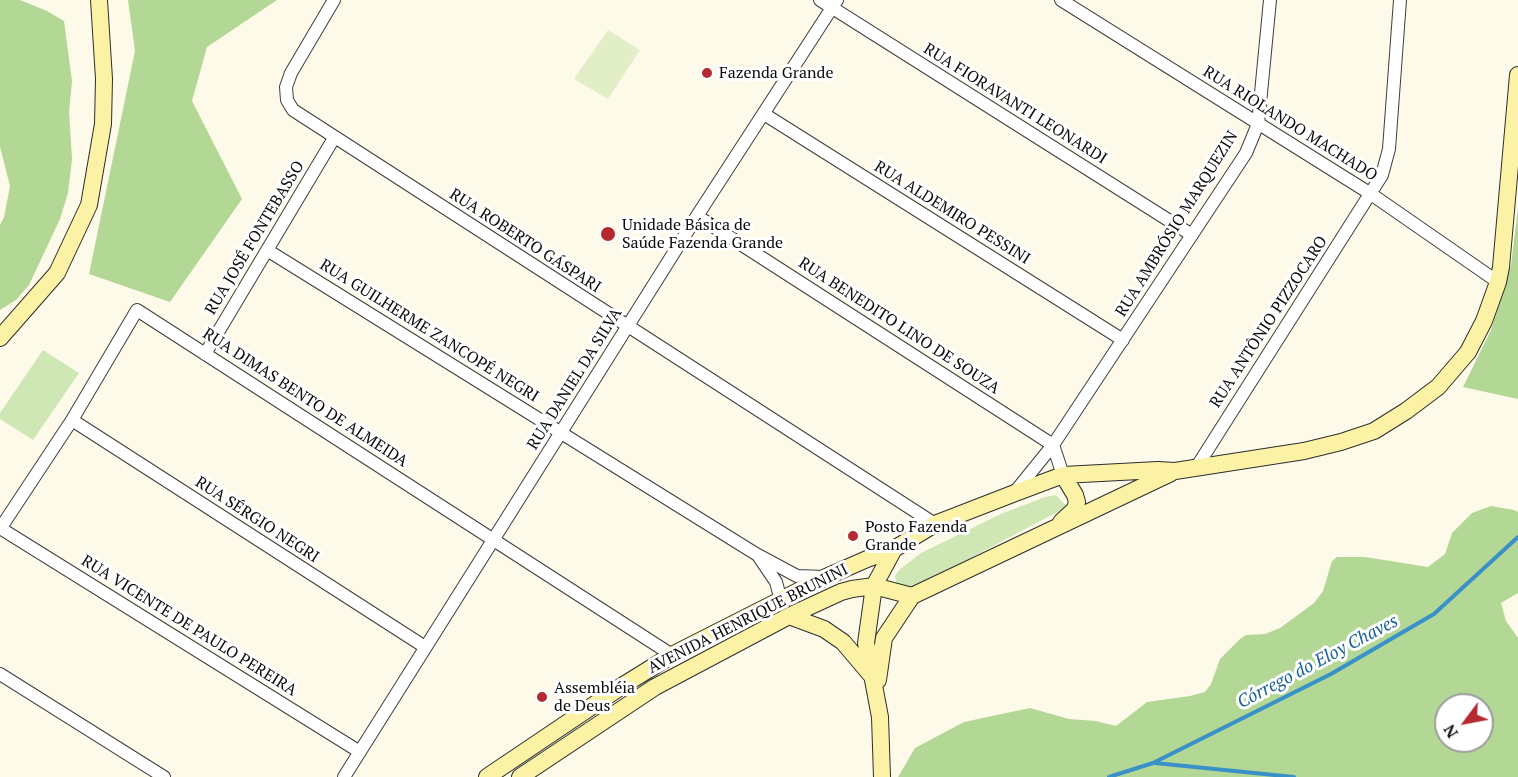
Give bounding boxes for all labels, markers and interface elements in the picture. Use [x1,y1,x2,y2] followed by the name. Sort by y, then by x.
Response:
[920,40,1110,168] street label: RUA FIORAVANTI LEONARDI
[1199,62,1381,186] street label: RUA RIOLANDO MACHADO
[719,63,833,83] place label: Fazenda Grande
[700,66,714,80] marker: Fazenda Grande
[1112,128,1242,320] street label: RUA AMBRÓSIO MARQUEZIN
[871,157,1033,269] street label: RUA ALDEMIRO PESSINI
[201,158,309,318] street label: RUA JOSÉ FONTEBASSO
[446,185,604,297] street label: RUA ROBERTO GÁSPARI
[622,215,783,253] place label: Unidade Básica de Saúde Fazenda Grande
[599,225,617,243] marker: Unidade Básica de Saúde Fazenda Grande
[1206,232,1332,412] street label: RUA ANTÔNIO PIZZOCARO
[795,254,1003,398] street label: RUA BENEDITO LINO DE SOUZA
[316,255,542,407] street label: RUA GUILHERME ZANCOPÉ NEGRI
[524,305,626,453] street label: RUA DANIEL DA SILVA
[199,324,411,472] street label: RUA DIMAS BENTO DE ALMEIDA
[192,473,322,567] street label: RUA SÉRGIO NEGRI
[865,517,967,555] place label: Posto Fazenda Grande
[846,529,860,543] marker: Posto Fazenda Grande
[78,551,300,701] street label: RUA VICENTE DE PAULO PEREIRA
[645,560,851,678] street label: AVENIDA HENRIQUE BRUNINI
[1234,610,1402,714] water label: Córrego do Eloy Chaves
[554,678,635,716] place label: Assembléia de Deus
[535,690,549,704] marker: Assembléia de Deus
[1434,693,1494,753] north arrow
[1438,721,1463,742] text: N

